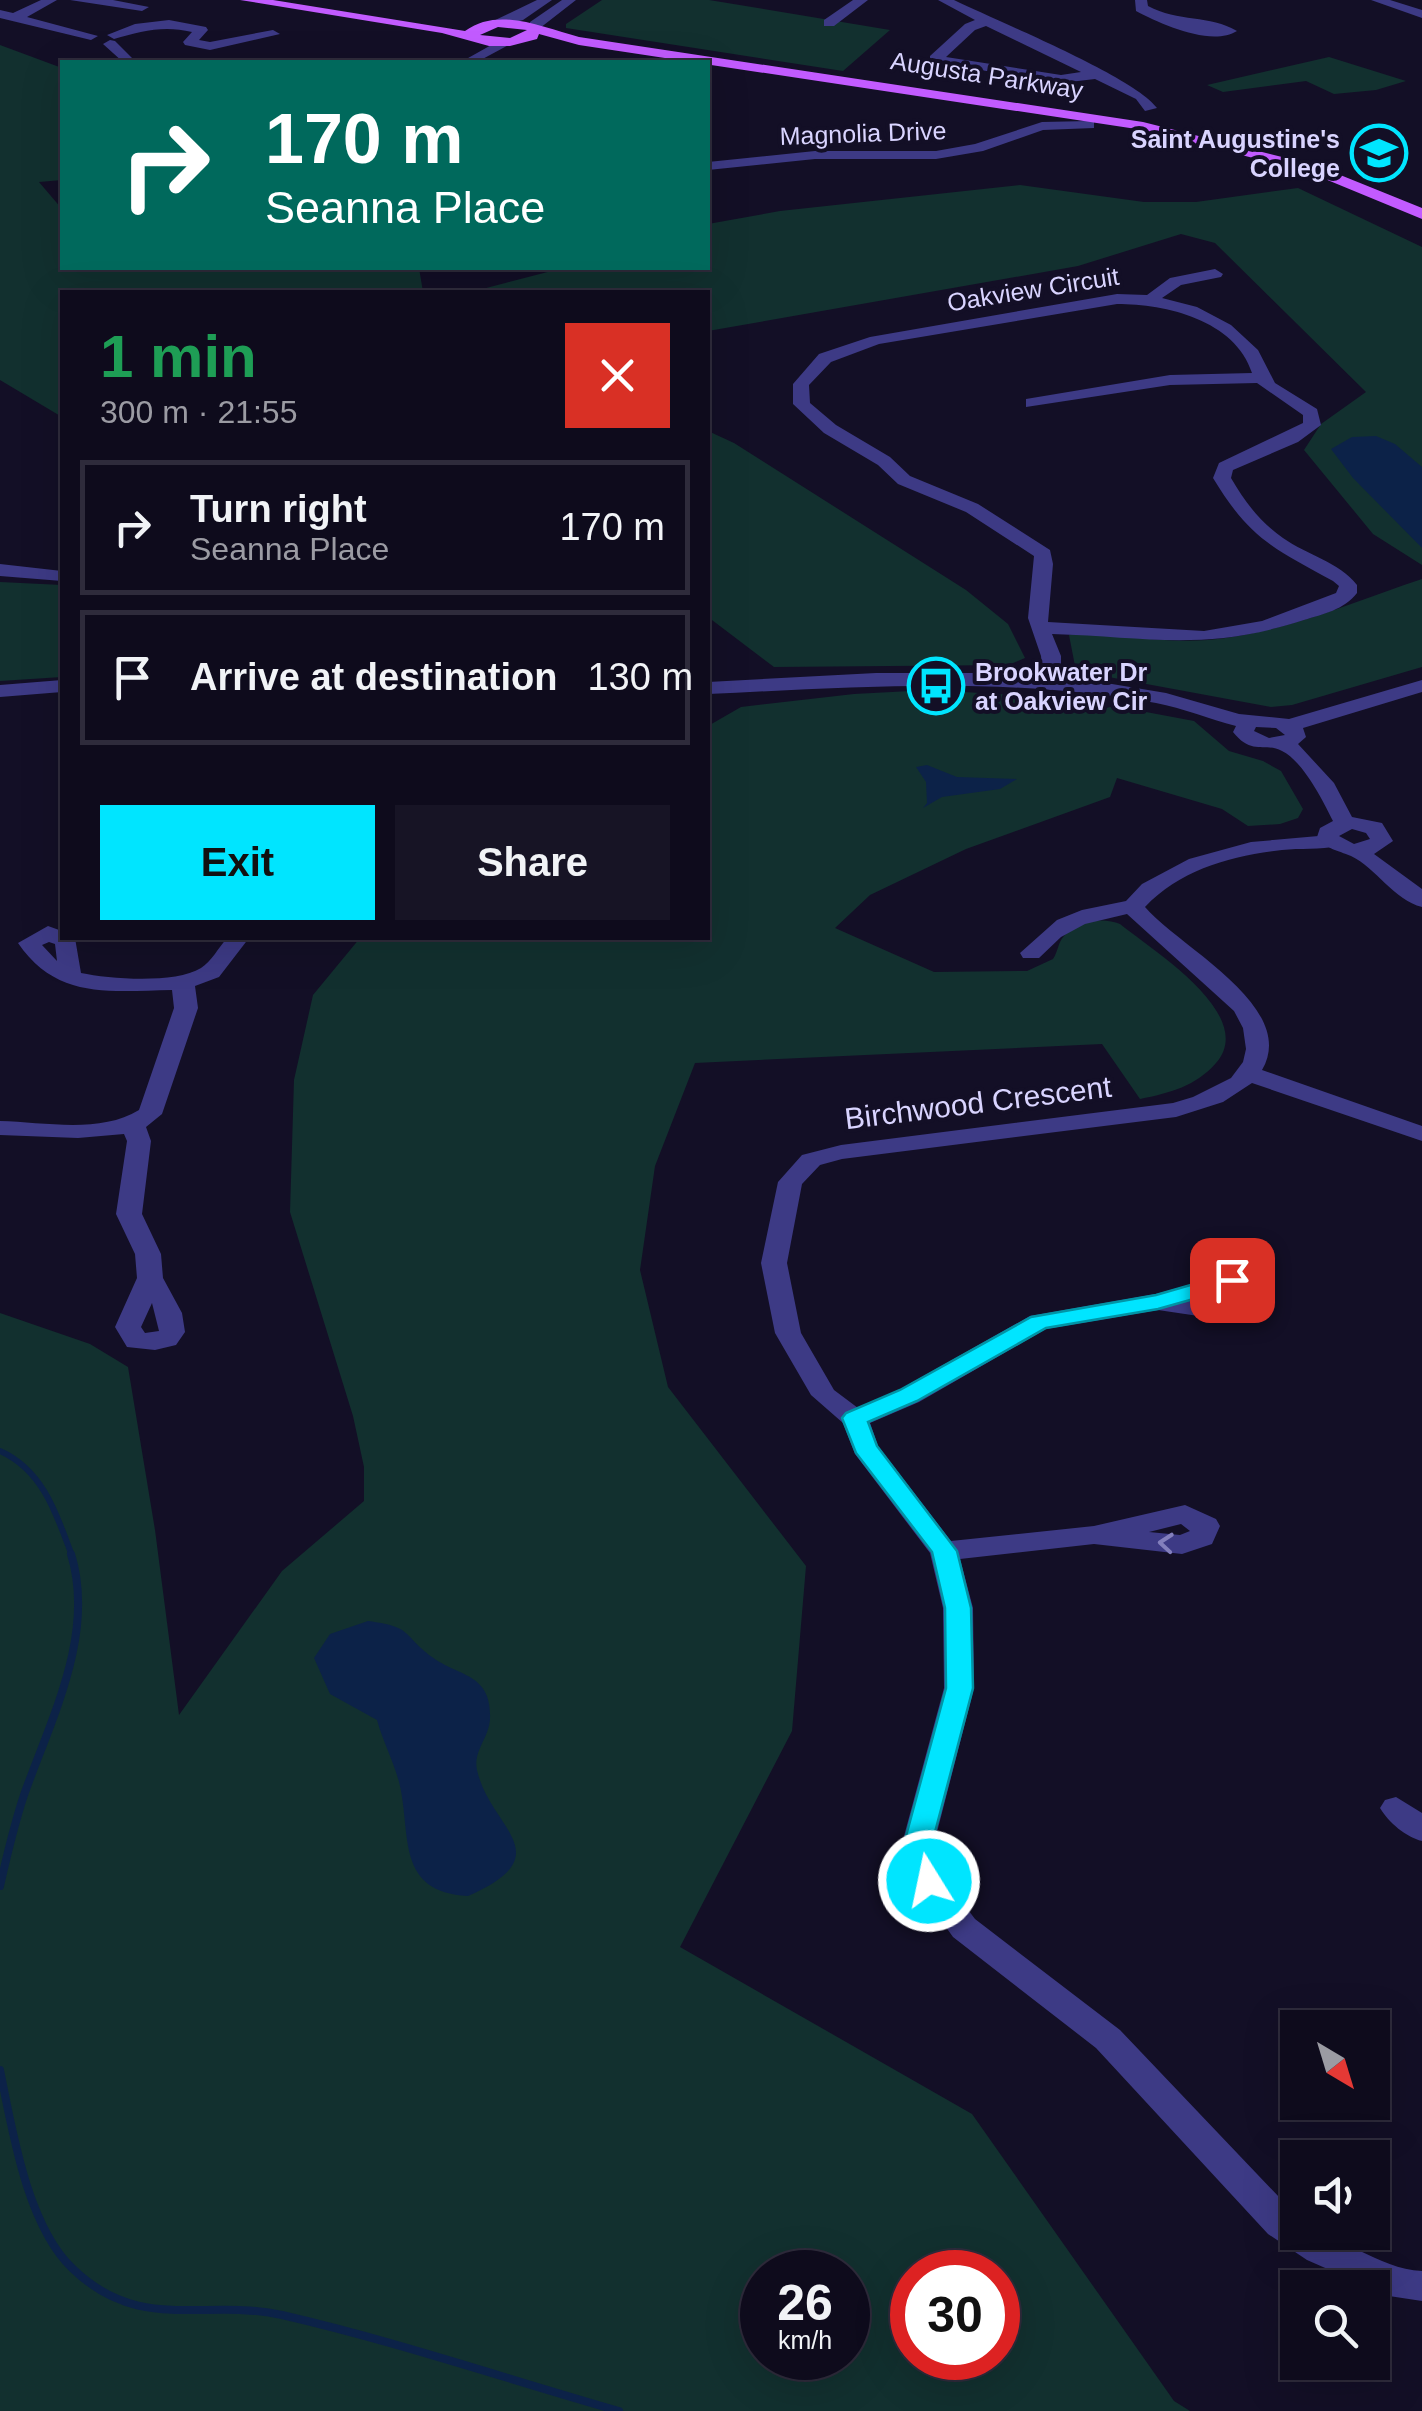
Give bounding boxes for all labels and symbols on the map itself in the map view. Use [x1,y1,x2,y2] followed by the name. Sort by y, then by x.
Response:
[889,46,1086,104] street label: Augusta Parkway
[779,116,947,150] street label: Magnolia Drive
[1349,123,1409,183] school or university icon: Saint Augustine's College
[1131,125,1340,182] place label: Saint Augustine's College
[945,262,1121,316] street label: Oakview Circuit
[906,656,966,716] bus stop icon: Brookwater Dr at Oakview Cir
[975,658,1148,715] place label: Brookwater Dr at Oakview Cir
[843,1070,1114,1135] street label: Birchwood Crescent
[1190,1238,1275,1323] pin
[1158,1533,1174,1555] one-way arrow
[877,1829,981,1933] position arrow
[1280,2010,1390,2120] north arrow
[890,2250,1020,2380] speed limit sign: 30

